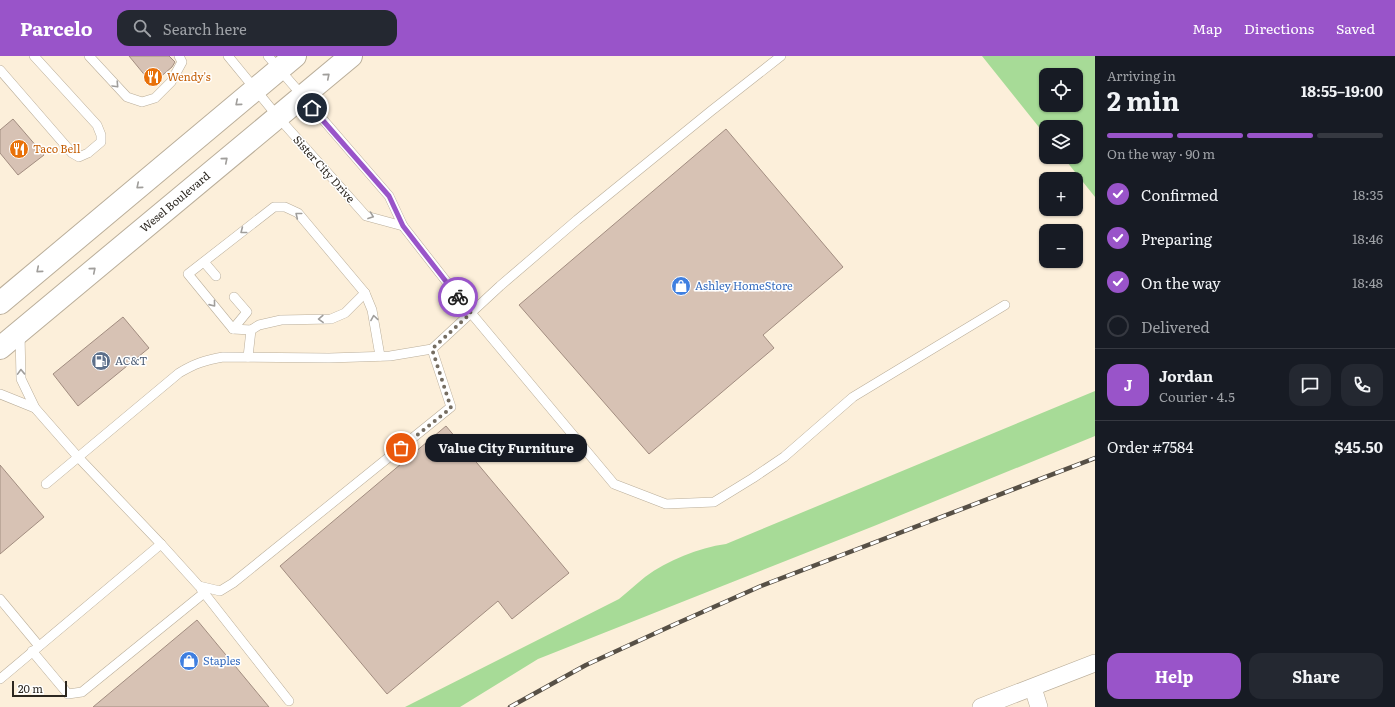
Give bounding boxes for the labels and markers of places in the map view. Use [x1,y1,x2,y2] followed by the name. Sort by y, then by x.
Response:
[142,66,164,88] restaurant icon: Wendy's
[167,68,211,84] place label: Wendy's
[295,91,329,125] pin
[8,138,30,160] restaurant icon: Taco Bell
[33,140,81,156] place label: Taco Bell
[670,275,692,297] shop icon: Ashley HomeStore
[695,277,793,293] place label: Ashley HomeStore
[90,350,112,372] fuel station icon: AC&T
[115,352,147,368] place label: AC&T
[384,431,418,465] pin
[425,434,587,462] callout: Value City Furniture
[178,650,200,672] shop icon: Staples
[203,652,240,668] place label: Staples

